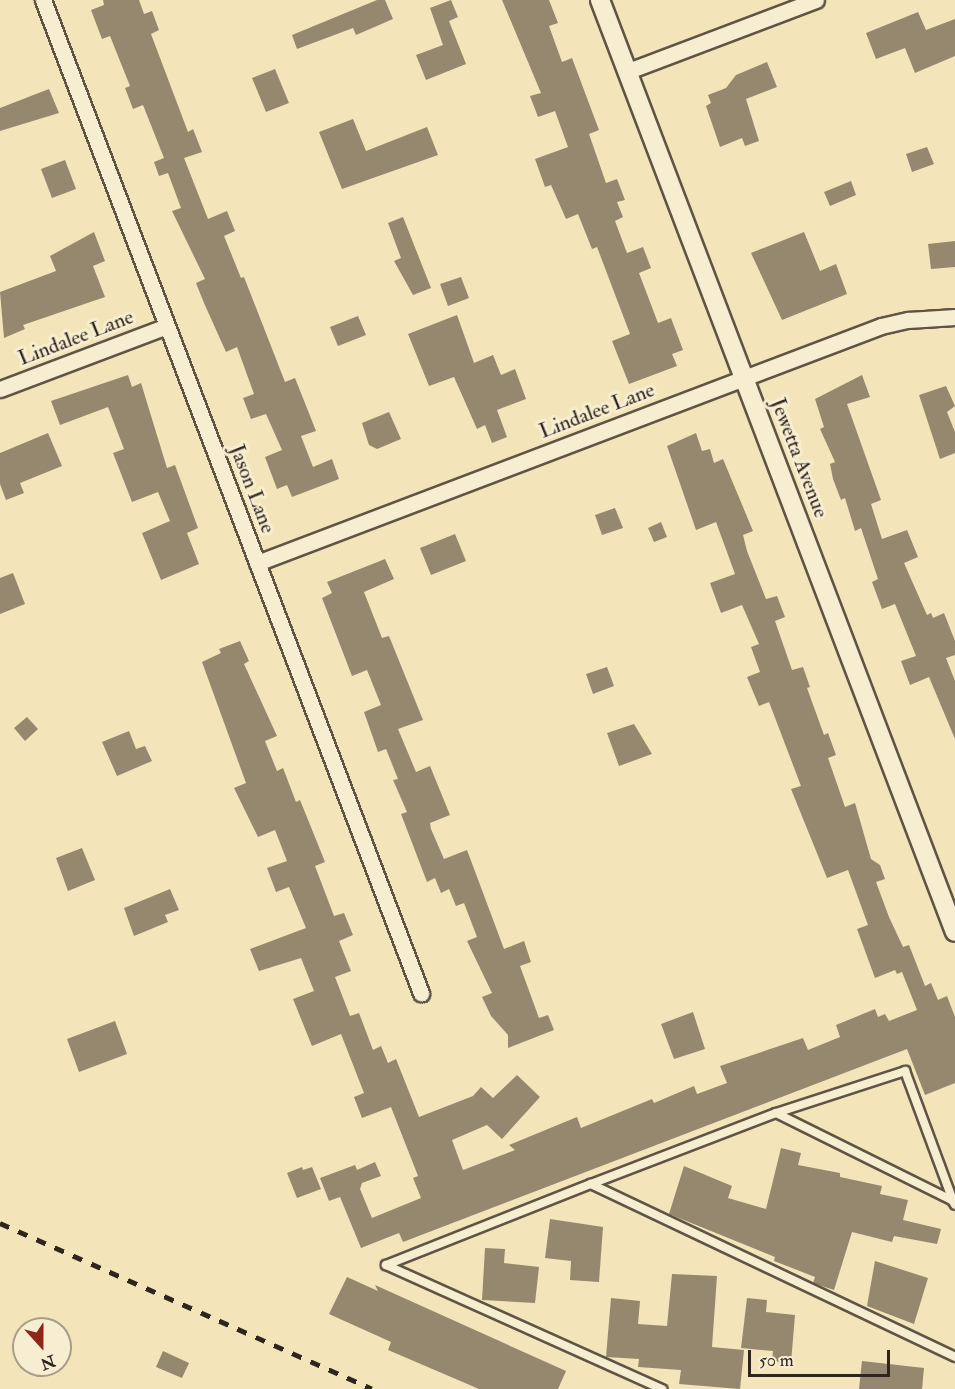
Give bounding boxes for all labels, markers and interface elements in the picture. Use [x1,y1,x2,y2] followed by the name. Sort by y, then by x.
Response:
[15,305,137,371] street label: Lindalee Lane
[536,378,658,444] street label: Lindalee Lane
[765,395,833,521] street label: Jewetta Avenue
[224,441,280,537] street label: Jason Lane
[12,1317,72,1377] north arrow
[751,1338,894,1376] scale bar
[759,1349,794,1372] text: 50 m
[37,1350,58,1374] text: N

